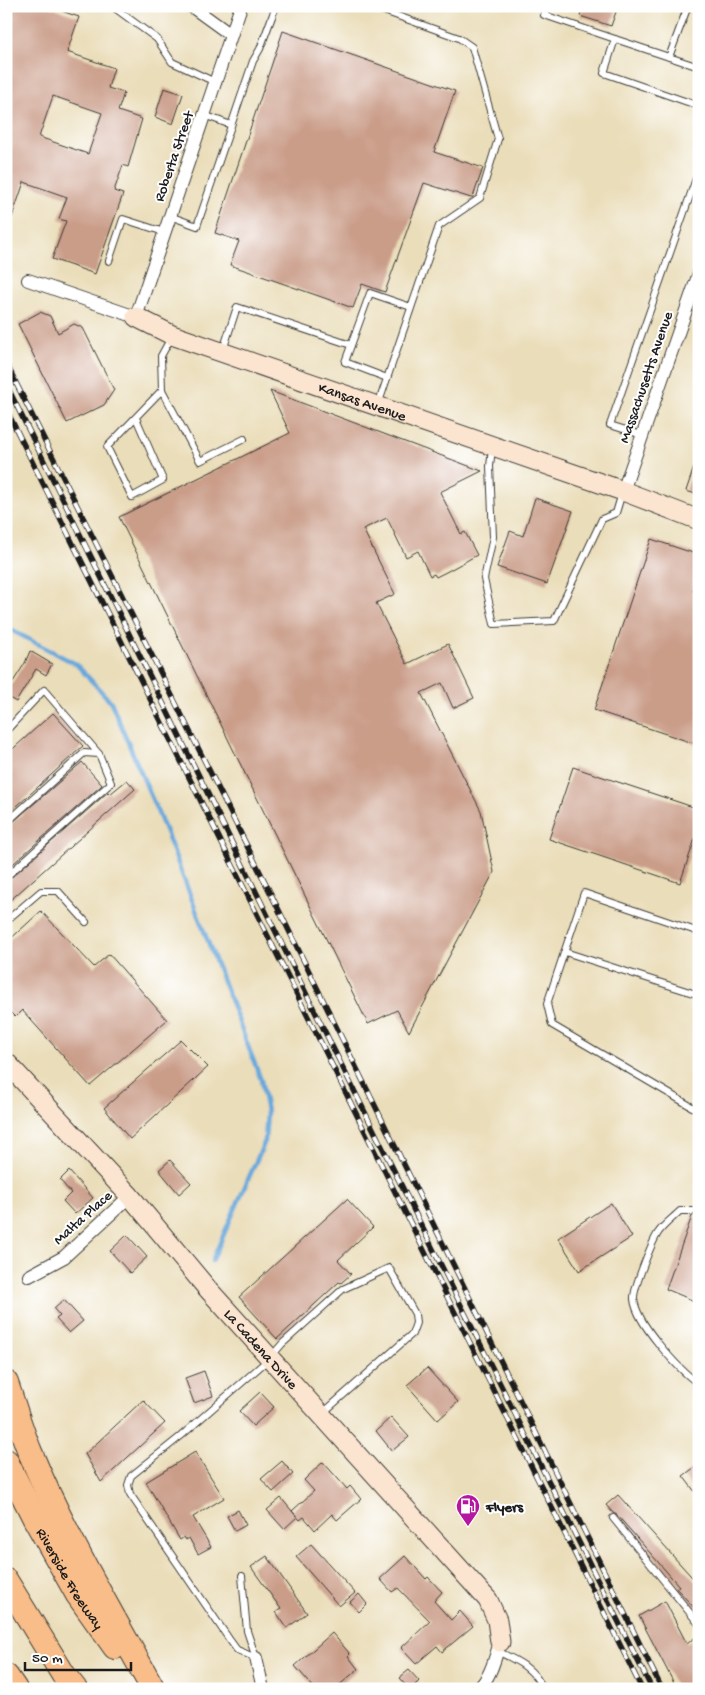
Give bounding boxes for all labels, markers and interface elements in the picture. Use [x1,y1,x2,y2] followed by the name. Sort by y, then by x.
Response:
[151,107,199,204] street label: Roberta Street
[616,309,678,446] street label: Massachusetts Avenue
[316,379,409,426] street label: Kansas Avenue
[50,1187,117,1250] street label: Malta Place
[219,1306,301,1394] street label: La Cadena Drive
[455,1493,481,1527] fuel station icon: Flyers
[485,1499,524,1517] place label: Flyers
[31,1525,107,1634] street label: Riverside Freeway
[25,1640,131,1672] scale bar
[32,1650,63,1668] text: 50 m

